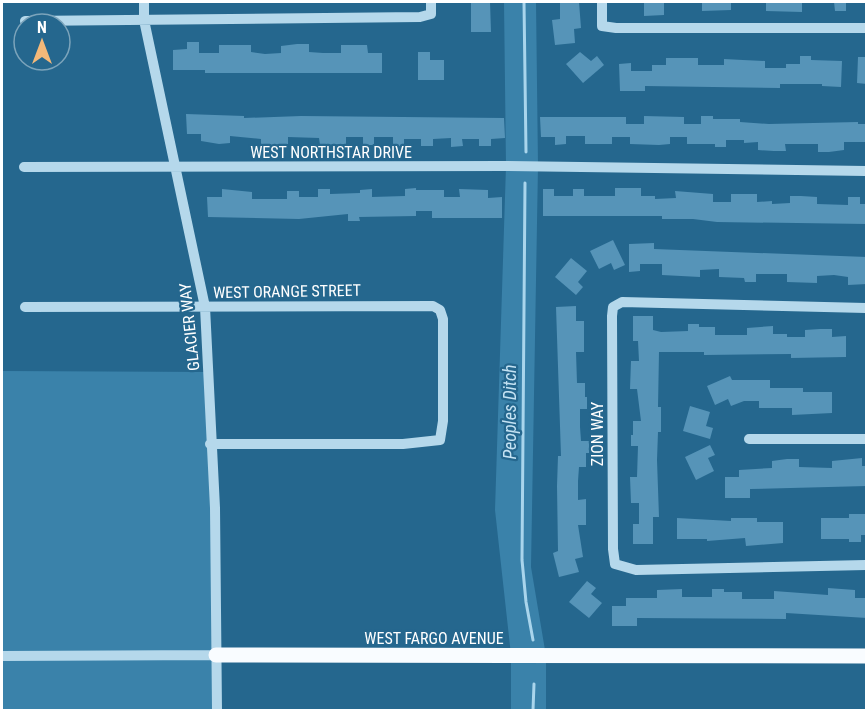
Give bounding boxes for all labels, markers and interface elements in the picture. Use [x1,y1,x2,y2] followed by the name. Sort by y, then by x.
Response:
[12,12,72,72] north arrow
[37,18,47,37] text: N
[250,143,412,162] street label: WEST NORTHSTAR DRIVE
[175,281,204,372] street label: GLACIER WAY
[213,281,361,302] street label: WEST ORANGE STREET
[499,364,520,460] water label: Peoples Ditch
[588,401,607,466] street label: ZION WAY
[364,629,504,648] street label: WEST FARGO AVENUE

